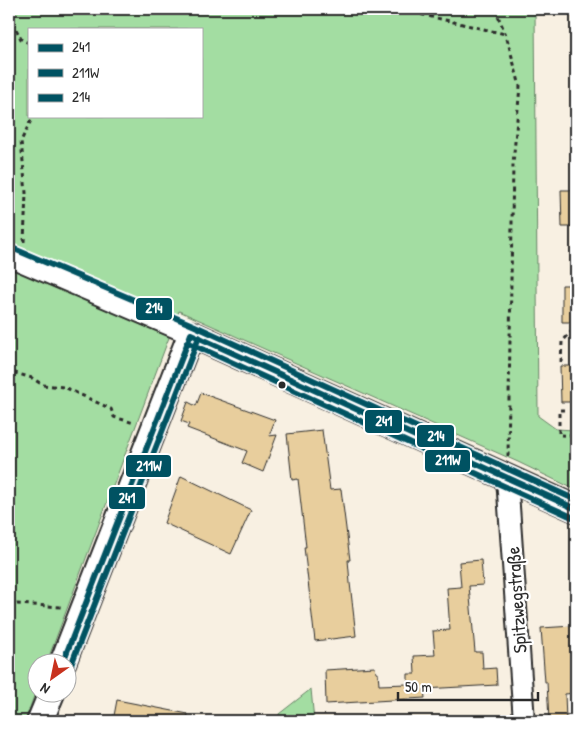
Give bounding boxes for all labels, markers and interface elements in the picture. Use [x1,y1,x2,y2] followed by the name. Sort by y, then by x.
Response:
[28,28,202,118] legend
[72,36,90,57] text: 241
[72,62,100,83] text: 211W
[72,86,90,107] text: 214
[135,297,173,321] line badge: 214
[146,298,163,317] text: 214
[277,380,287,390] unlabelled marker
[364,409,403,434] line badge: 241
[376,411,392,430] text: 241
[416,424,455,448] line badge: 214
[428,426,445,445] text: 214
[424,449,471,473] line badge: 211W
[435,450,461,469] text: 211W
[125,454,172,478] line badge: 211W
[136,456,162,475] text: 211W
[108,486,146,510] line badge: 241
[119,488,135,507] text: 241
[499,545,533,654] street label: Spitzwegstraße
[28,652,78,702] north arrow
[398,670,538,702] scale bar
[405,676,432,697] text: 50 m
[36,679,53,699] text: N

